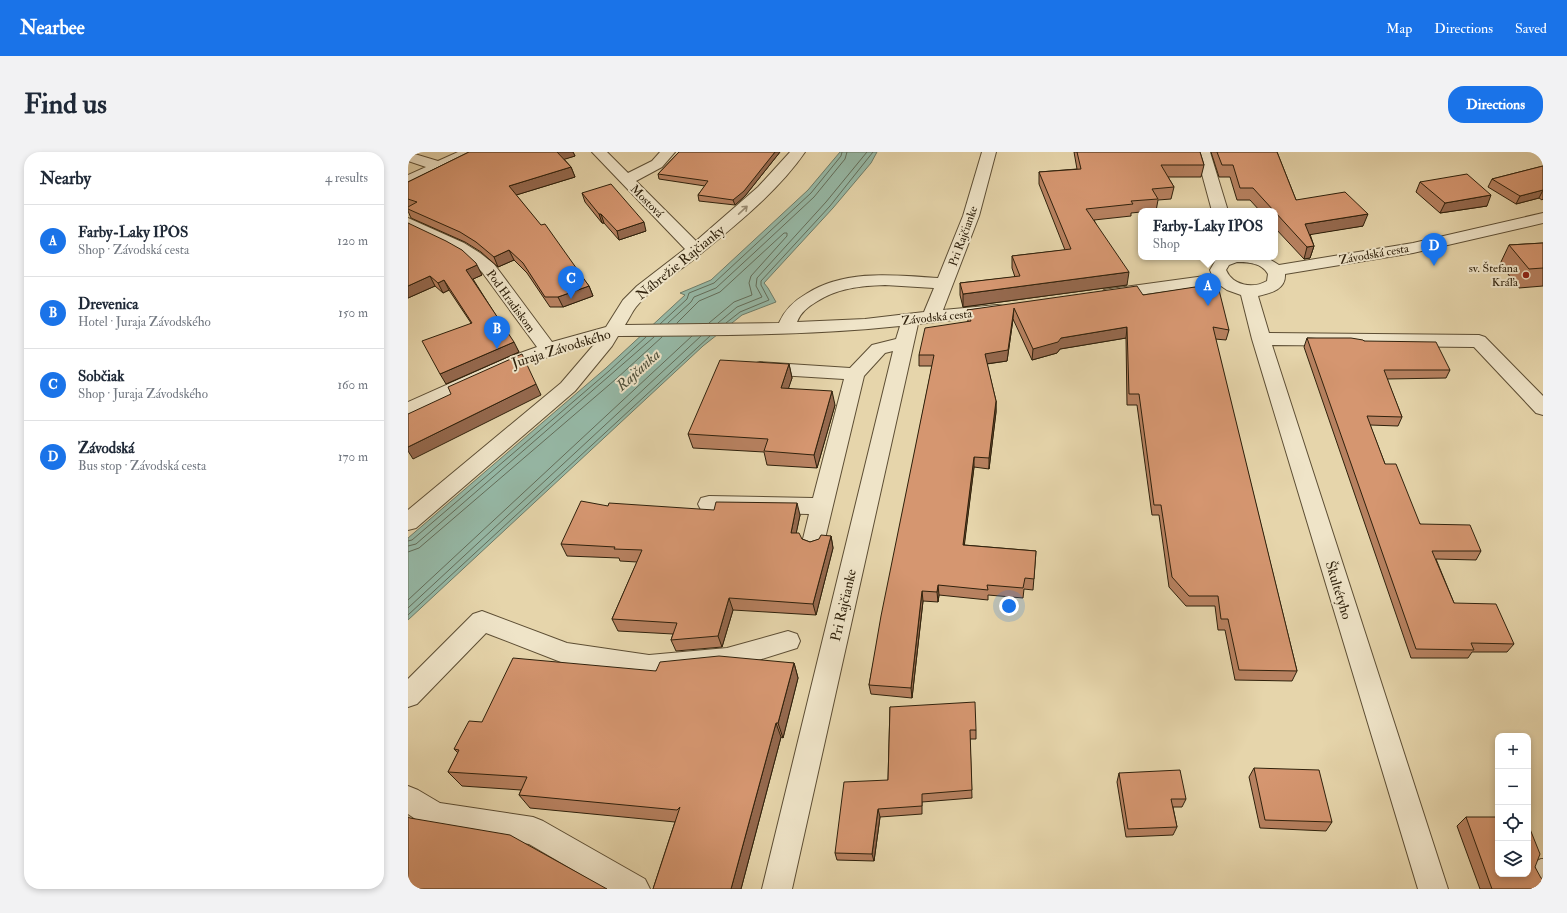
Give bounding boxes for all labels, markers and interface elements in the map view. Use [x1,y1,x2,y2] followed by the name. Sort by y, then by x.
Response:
[20,16,85,40] text: Nearbee
[1386,20,1412,37] text: Map
[1434,20,1493,37] text: Directions
[1515,20,1547,37] text: Saved
[1448,86,1543,123] button: Directions
[24,87,107,122] text: Find us
[40,168,91,189] text: Nearby
[325,170,368,186] text: 4 results
[627,182,667,222] street label: Mostová
[946,204,981,268] street label: Pri Rajčianke
[737,206,747,215] one-way arrow
[1138,208,1278,260] popup
[1153,217,1263,236] text: Farby-Laky IPOS
[633,221,729,304] street label: Nábrežie Rajčianky
[78,223,188,242] text: Farby-Laky IPOS
[49,233,57,249] text: A
[337,233,368,249] text: 120 m
[1421,233,1447,266] pin: D
[1153,236,1180,252] text: Shop
[1338,241,1411,268] street label: Závodská cesta
[78,242,189,258] text: Shop · Závodská cesta
[1469,261,1519,290] place label: sv. Štefana Kráľa
[558,266,584,299] pin: C
[483,267,539,336] street label: Pod Hradiskom
[1521,270,1531,280] marker: sv. Štefana Kráľa
[1195,273,1221,306] pin: A
[78,295,139,314] text: Drevenica
[49,305,57,321] text: B
[338,305,368,321] text: 150 m
[901,306,974,329] street label: Závodská cesta
[78,314,211,330] text: Hotel · Juraja Závodského
[484,316,510,349] pin: B
[509,325,613,372] street label: Juraja Závodského
[612,346,664,396] water label: Rajčanka
[78,367,124,386] text: Sobčiak
[48,377,58,393] text: C
[337,377,368,393] text: 160 m
[78,386,208,402] text: Shop · Juraja Závodského
[78,439,135,458] text: Závodská
[48,449,58,465] text: D
[338,449,368,465] text: 170 m
[78,458,206,474] text: Bus stop · Závodská cesta
[1321,559,1356,622] street label: Škultétyho
[827,567,860,643] street label: Pri Rajčianke
[999,596,1019,616] your location
[1495,733,1531,877] map controls
[1495,733,1531,769] button: +
[1495,769,1531,805] button: −
[1495,805,1531,841] button: locate
[1495,841,1531,877] button: layers

